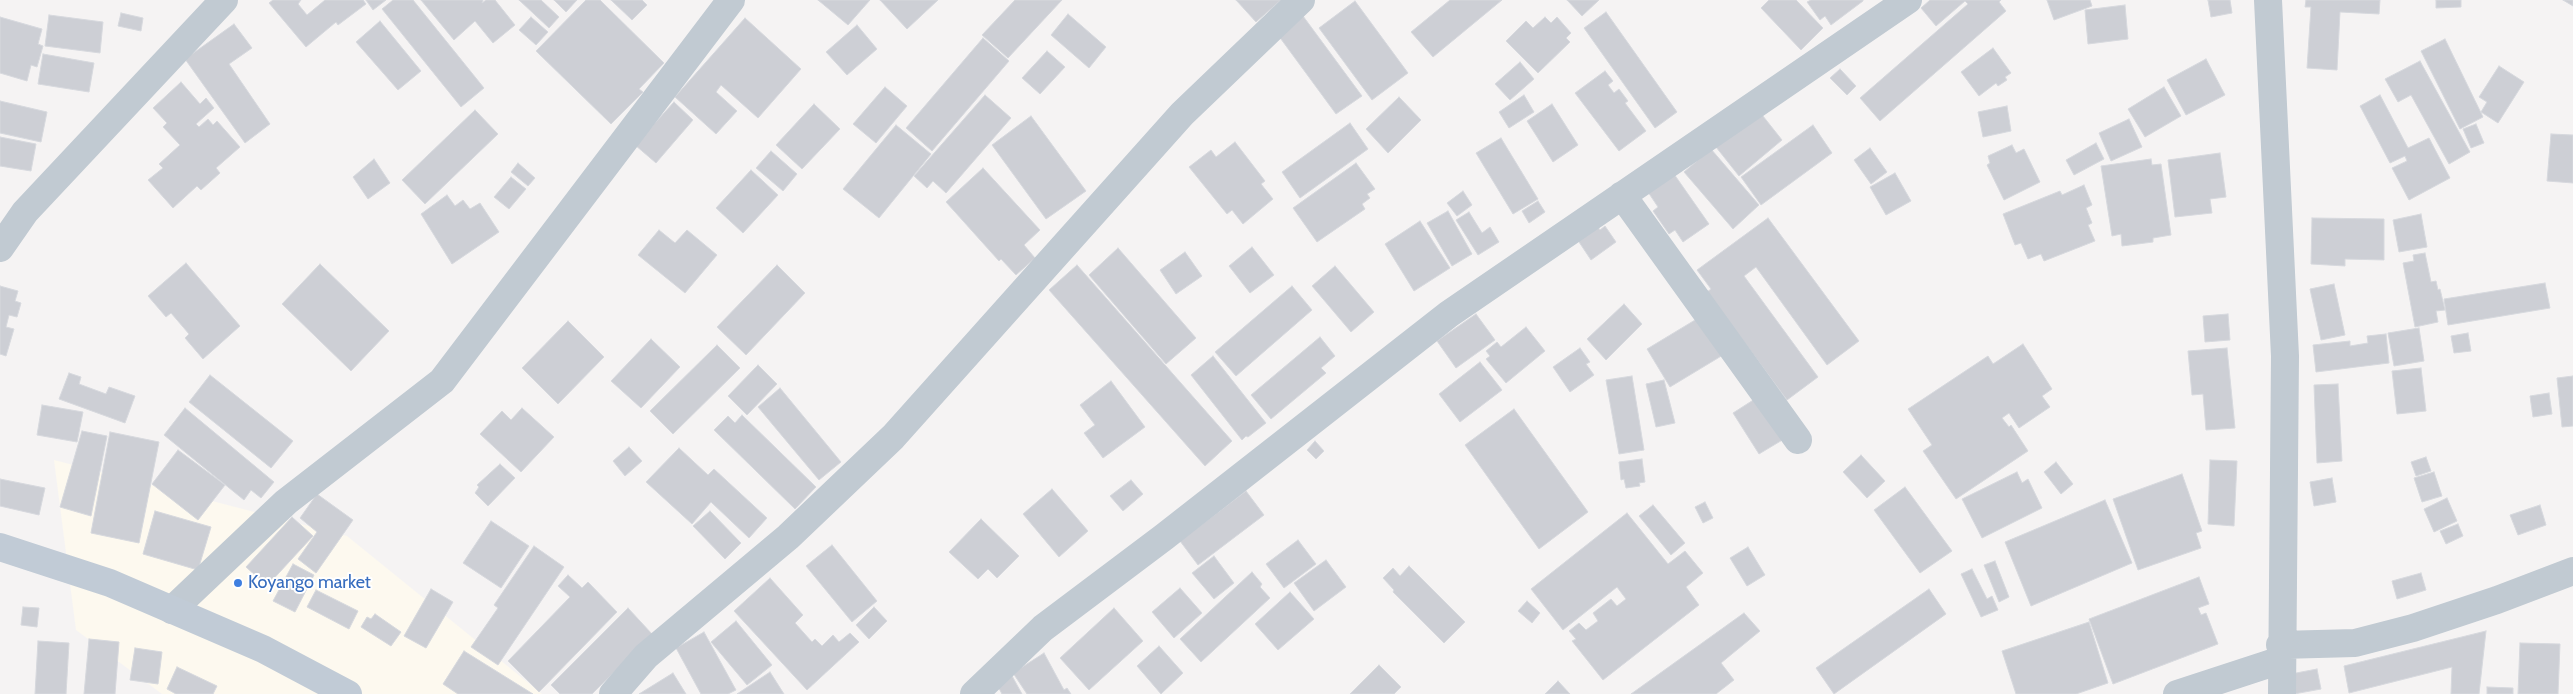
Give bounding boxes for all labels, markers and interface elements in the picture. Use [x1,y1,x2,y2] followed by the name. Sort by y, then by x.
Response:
[248,572,371,594] place label: Koyango market
[232,577,244,589] marker: Koyango market

